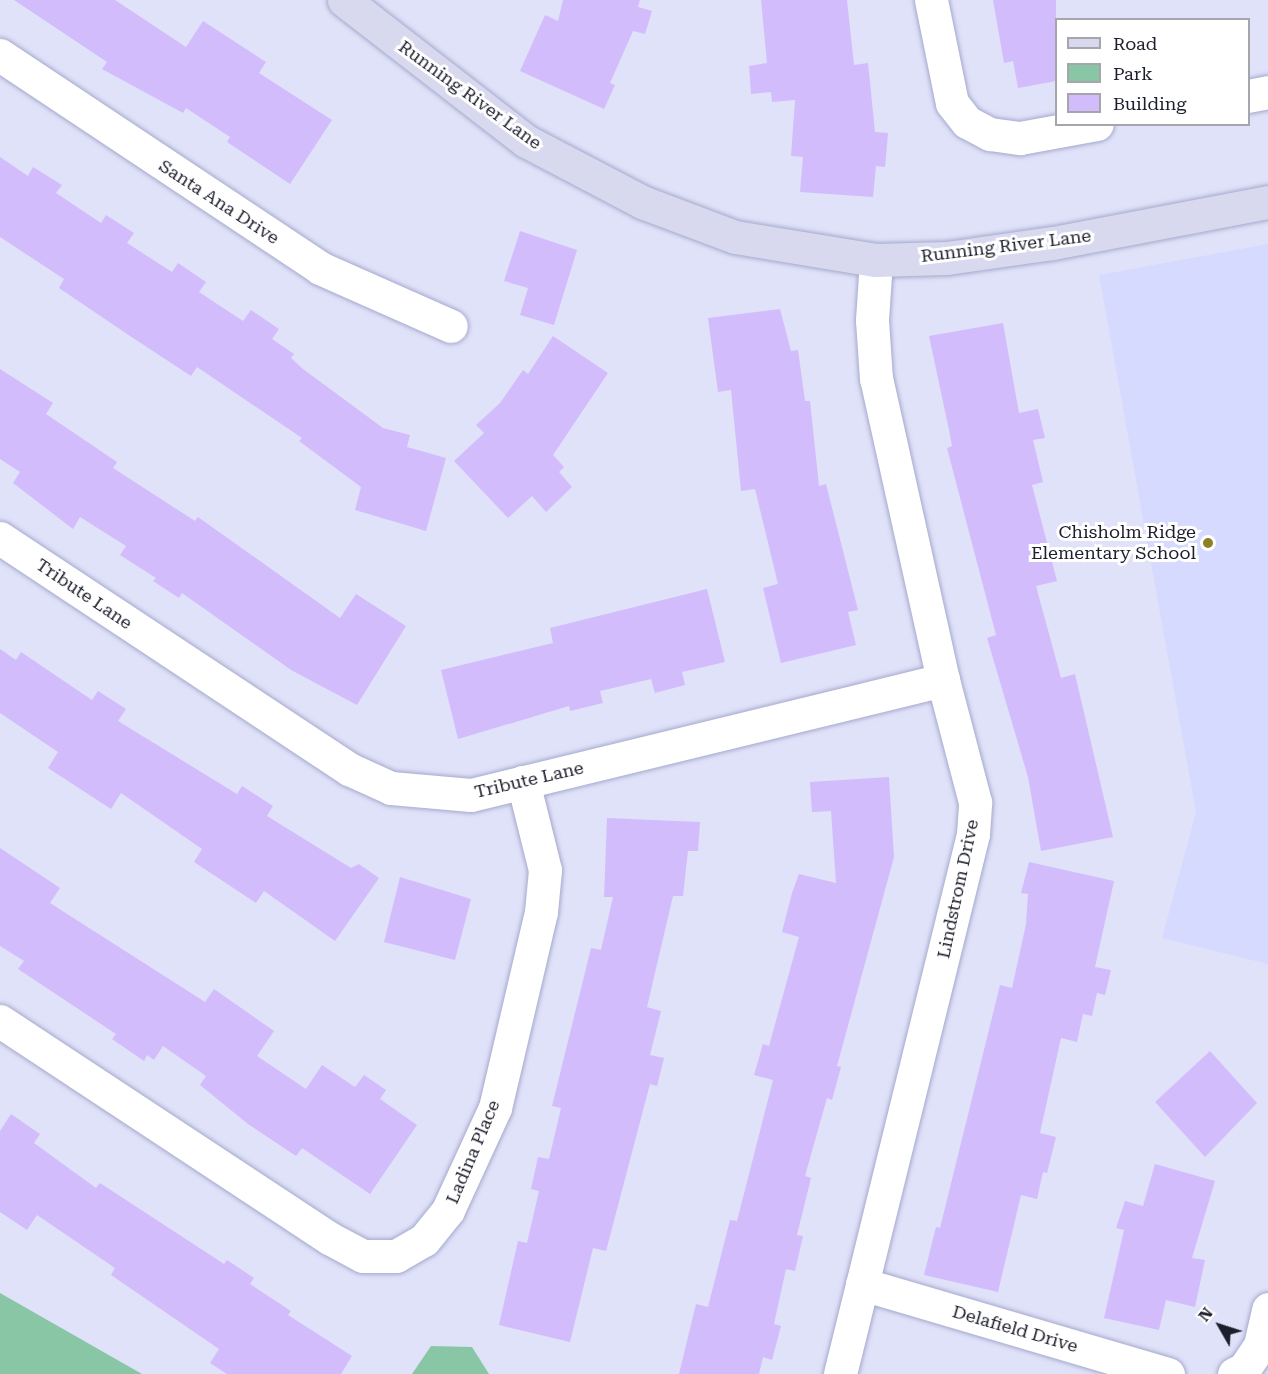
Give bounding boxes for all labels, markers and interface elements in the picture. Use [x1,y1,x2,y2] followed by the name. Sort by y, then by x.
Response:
[1055,18,1250,126] legend
[1113,33,1157,54] text: Road
[394,36,546,154] street label: Running River Lane
[1113,63,1153,84] text: Park
[1113,93,1187,114] text: Building
[155,155,283,249] street label: Santa Ana Drive
[920,225,1092,267] street label: Running River Lane
[1031,522,1196,564] place label: Chisholm Ridge Elementary School
[1201,536,1215,550] marker: Chisholm Ridge Elementary School
[32,554,136,634] street label: Tribute Lane
[472,757,586,803] street label: Tribute Lane
[933,818,983,960] street label: Lindstrom Drive
[441,1097,505,1207] street label: Ladina Place
[1190,1296,1250,1356] north arrow
[950,1301,1080,1357] street label: Delafield Drive
[1194,1304,1217,1325] text: N

